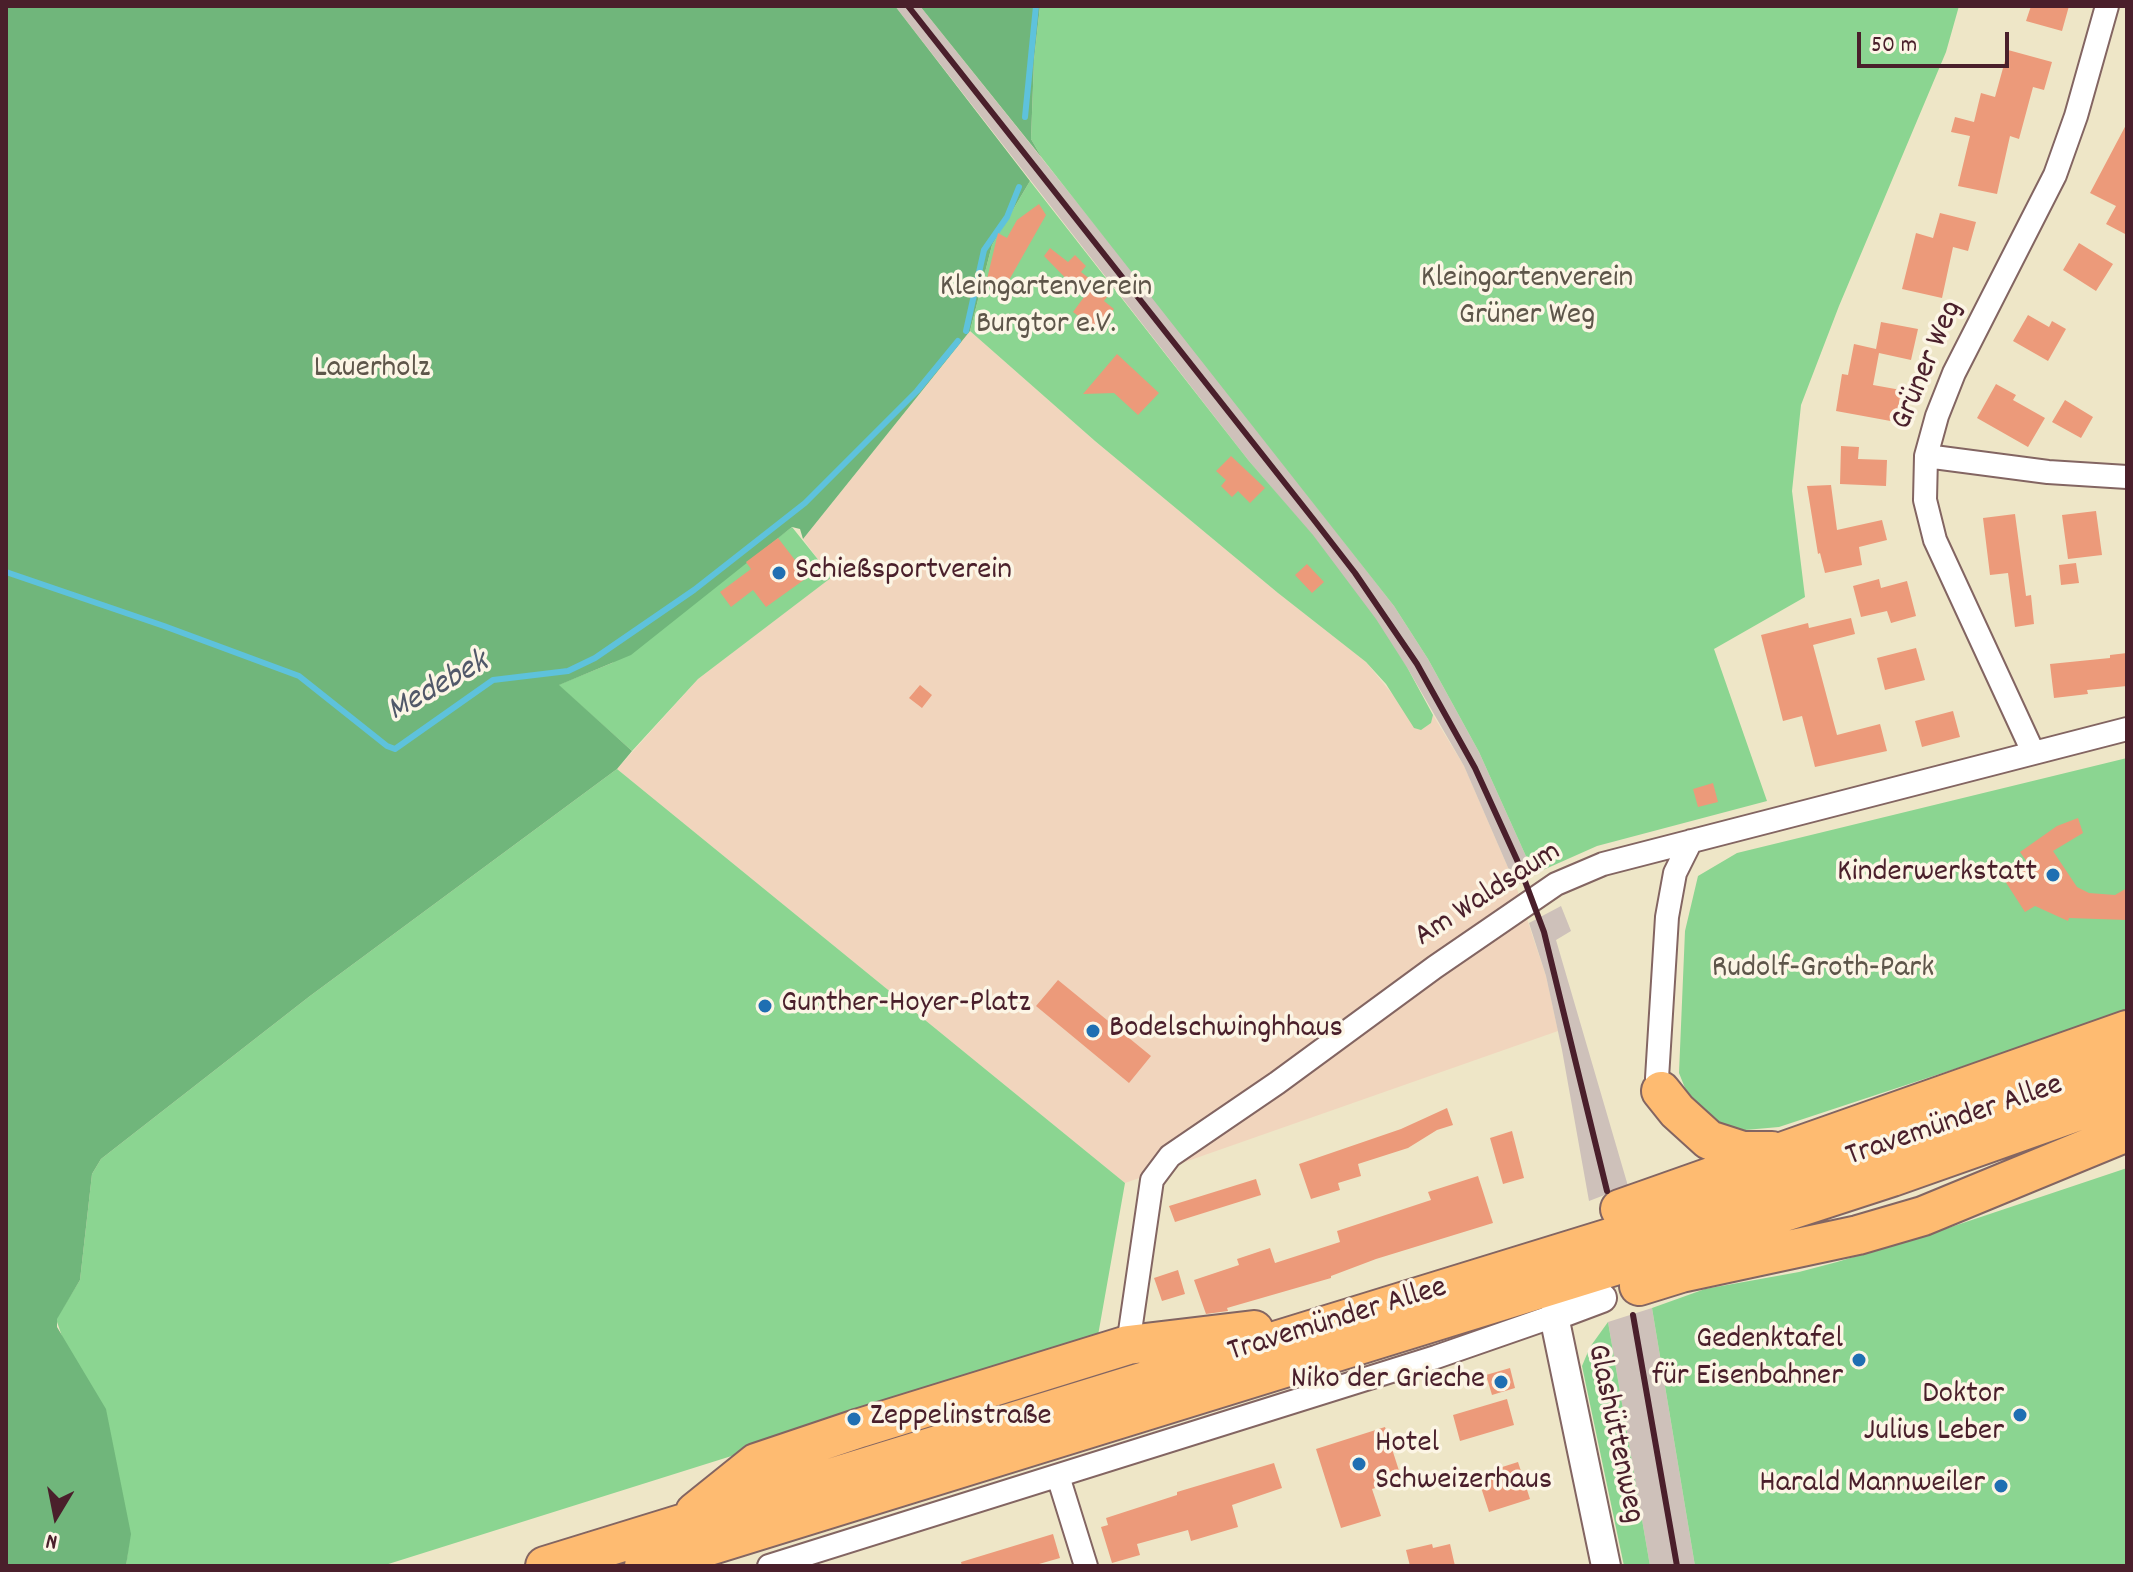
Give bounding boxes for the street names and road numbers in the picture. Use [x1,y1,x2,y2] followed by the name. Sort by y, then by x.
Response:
[1885,296,1973,436] street label: Grüner Weg
[1408,834,1570,958] street label: Am Waldsaum
[1842,1068,2068,1178] street label: Travemünder Allee
[1224,1270,1452,1374] street label: Travemünder Allee
[1575,1341,1651,1527] street label: Glashüttenweg

